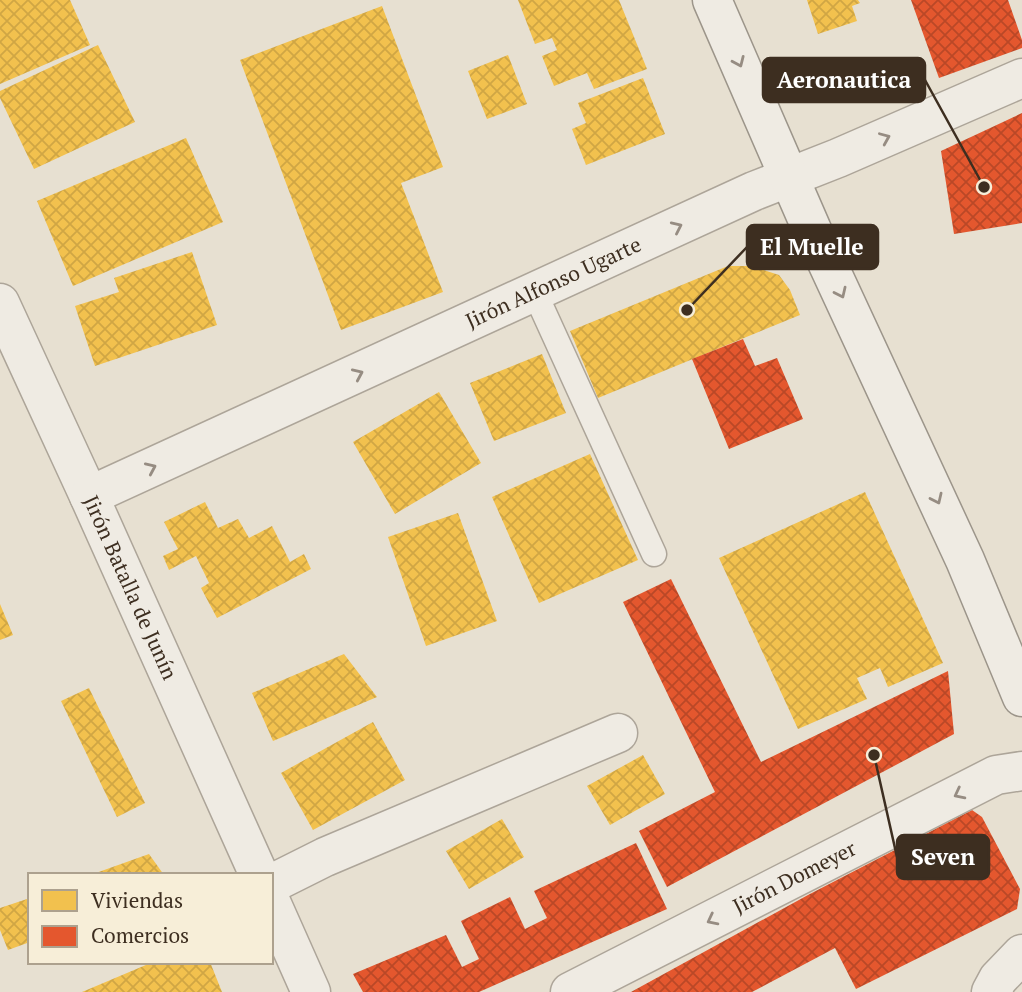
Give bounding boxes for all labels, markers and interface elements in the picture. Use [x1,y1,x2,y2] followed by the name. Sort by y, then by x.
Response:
[731,55,745,68] one-way arrow
[763,58,925,102] callout: Aeronautica
[777,64,911,95] text: Aeronautica
[879,132,891,146] one-way arrow
[669,222,682,236] one-way arrow
[747,225,878,269] callout: El Muelle
[461,230,645,334] street label: Jirón Alfonso Ugarte
[760,231,864,262] text: El Muelle
[833,286,847,298] one-way arrow
[351,368,364,382] one-way arrow
[144,462,156,476] one-way arrow
[78,491,185,684] street label: Jirón Batalla de Junín
[929,492,943,504] one-way arrow
[954,786,966,800] one-way arrow
[728,834,860,920] street label: Jirón Domeyer
[897,835,989,879] callout: Seven
[911,841,975,872] text: Seven
[28,873,273,964] legend
[91,886,183,914] text: Viviendas
[707,911,719,925] one-way arrow
[91,921,189,949] text: Comercios

